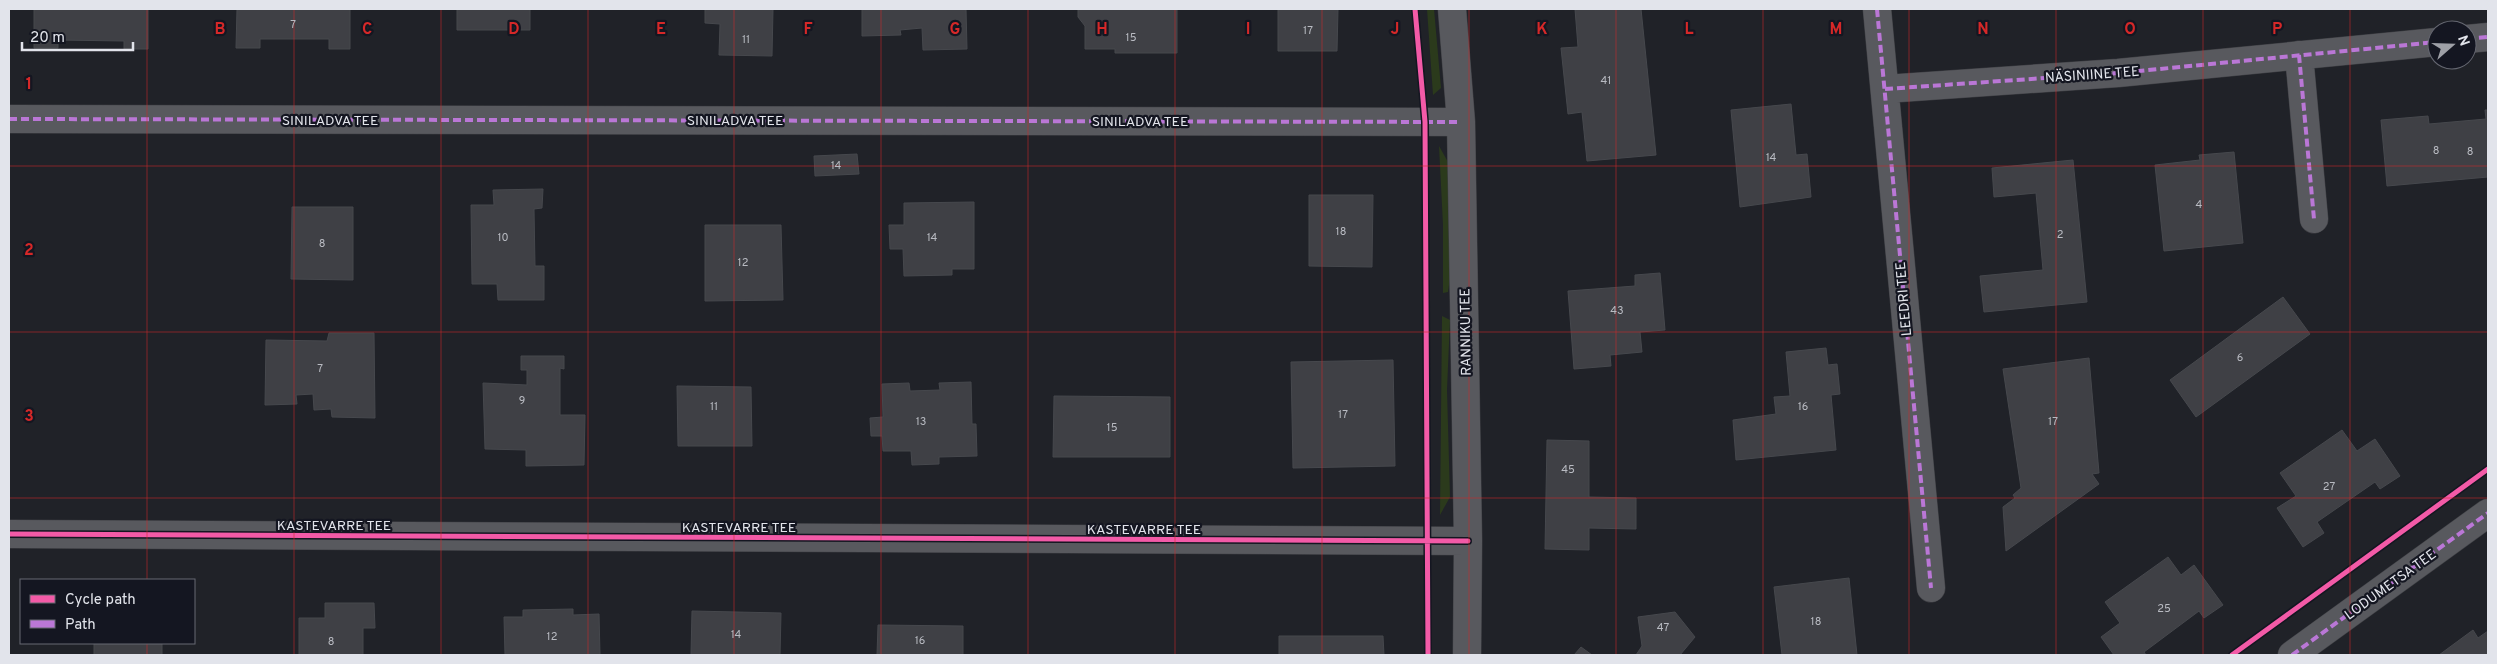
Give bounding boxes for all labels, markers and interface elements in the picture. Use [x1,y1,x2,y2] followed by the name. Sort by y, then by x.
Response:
[290,18,296,32] house number: 7
[22,20,134,52] scale bar
[214,20,226,40] text: B
[362,20,372,40] text: C
[508,20,520,40] text: D
[656,20,666,40] text: E
[803,20,813,40] text: F
[950,20,960,40] text: G
[1096,20,1108,40] text: H
[1246,20,1250,40] text: I
[1391,20,1399,40] text: J
[1536,20,1548,40] text: K
[1684,20,1694,40] text: L
[1830,20,1842,40] text: M
[1977,20,1989,40] text: N
[2124,20,2136,40] text: O
[2272,20,2282,40] text: P
[2427,20,2477,70] north arrow
[1303,24,1313,38] house number: 17
[30,29,65,48] text: 20 m
[1126,31,1137,45] house number: 15
[742,33,750,47] house number: 11
[2453,33,2473,49] text: N
[2044,63,2140,87] street label: NÄSINIINE TEE
[1601,74,1611,88] house number: 41
[26,75,32,95] text: 1
[282,113,378,130] street label: SINILADVA TEE
[687,113,783,130] street label: SINILADVA TEE
[1092,114,1188,131] street label: SINILADVA TEE
[2433,144,2439,158] house number: 8
[2467,145,2473,159] house number: 8
[1766,151,1777,165] house number: 14
[831,159,842,173] house number: 14
[2196,198,2203,212] house number: 4
[1336,225,1346,239] house number: 18
[2057,228,2063,242] house number: 2
[497,231,509,245] house number: 10
[927,231,938,245] house number: 14
[319,237,325,251] house number: 8
[24,241,34,261] text: 2
[738,256,748,270] house number: 12
[1893,261,1916,337] street label: LEEDRI TEE
[1457,288,1476,376] street label: RANNIKU TEE
[1610,304,1624,318] house number: 43
[2237,351,2243,365] house number: 6
[317,362,323,376] house number: 7
[519,394,525,408] house number: 9
[710,400,718,414] house number: 11
[1798,400,1808,414] house number: 16
[24,407,34,427] text: 3
[1338,408,1348,422] house number: 17
[916,415,926,429] house number: 13
[2048,415,2058,429] house number: 17
[1107,421,1118,435] house number: 15
[1561,463,1575,477] house number: 45
[2323,480,2335,494] house number: 27
[277,518,391,535] street label: KASTEVARRE TEE
[682,520,796,537] street label: KASTEVARRE TEE
[1087,522,1201,539] street label: KASTEVARRE TEE
[2342,546,2440,624] street label: LODUMETSA TEE
[20,579,195,644] legend
[65,591,136,610] text: Cycle path
[2157,602,2171,616] house number: 25
[1811,615,1821,629] house number: 18
[65,616,96,635] text: Path
[1657,621,1669,635] house number: 47
[731,628,742,642] house number: 14
[547,630,557,644] house number: 12
[915,634,925,648] house number: 16
[328,635,334,649] house number: 8

